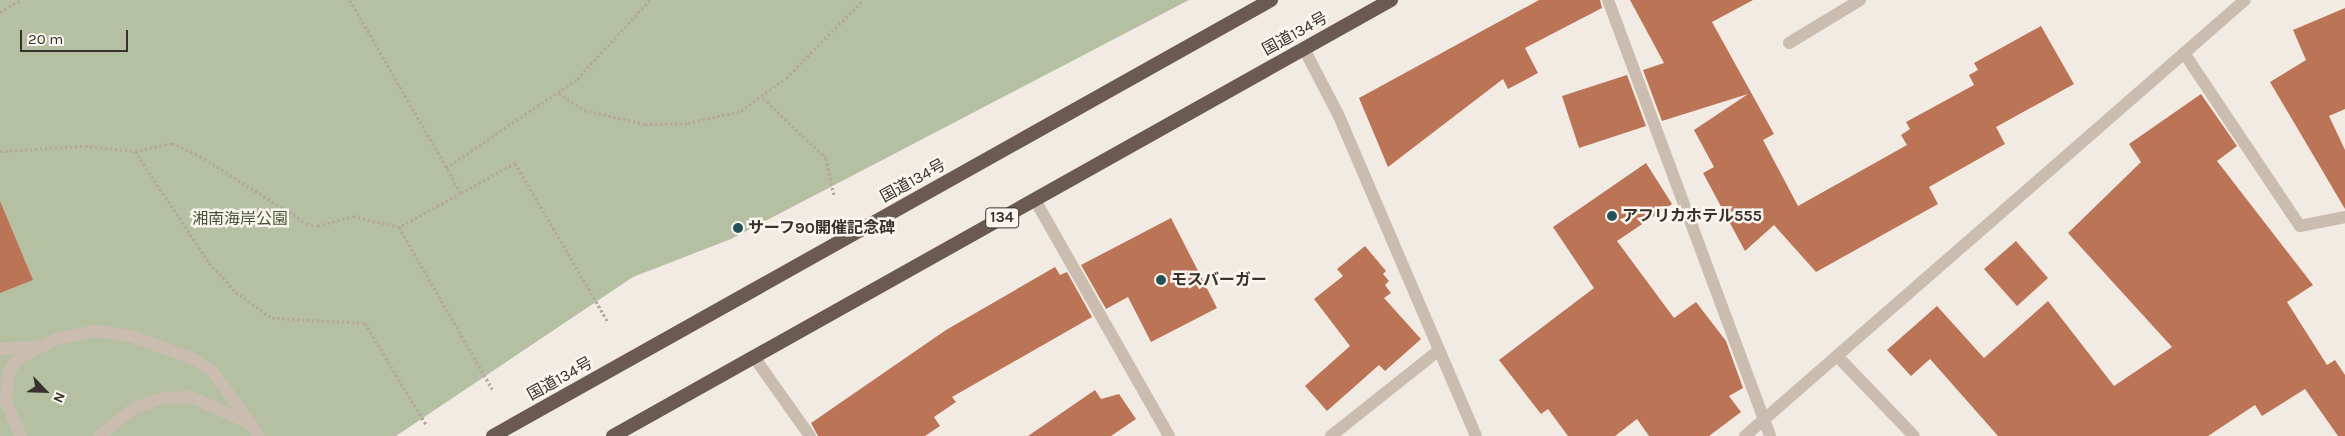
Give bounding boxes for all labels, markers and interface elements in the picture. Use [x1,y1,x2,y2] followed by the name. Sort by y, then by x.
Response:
[1259,8,1331,60] street label: 国道134号
[22,20,130,52] scale bar
[28,30,63,48] text: 20 m
[877,155,949,207] street label: 国道134号
[984,206,1020,230] road number: 134
[1622,206,1762,226] place label: アフリカホテル555
[192,209,288,229] park label: 湘南海岸公園
[1606,210,1618,222] marker: アフリカホテル555
[748,218,896,238] place label: サーフ90開催記念碑
[732,222,744,234] marker: サーフ90開催記念碑
[1171,270,1267,290] place label: モスバーガー
[1155,274,1167,286] marker: モスバーガー
[524,353,596,405] street label: 国道134号
[20,366,70,416] north arrow
[49,389,69,405] text: N

